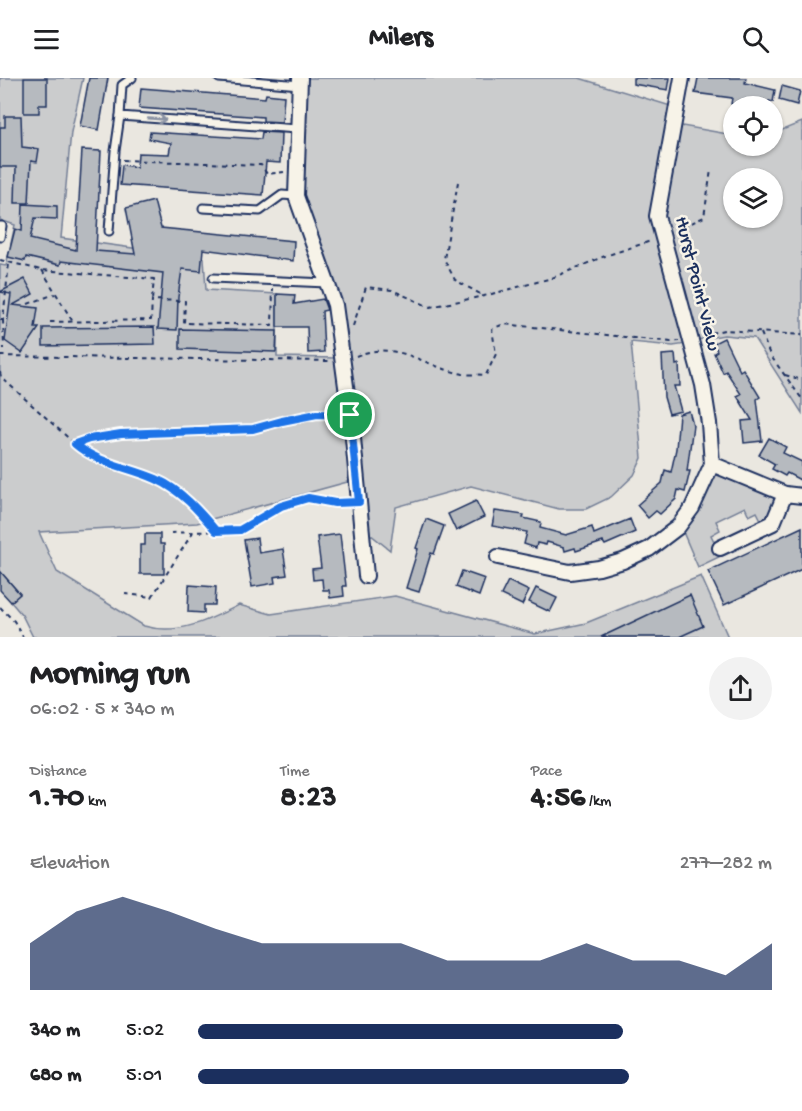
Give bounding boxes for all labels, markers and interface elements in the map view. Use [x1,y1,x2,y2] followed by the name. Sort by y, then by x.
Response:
[30,23,63,56] icon: menu
[369,23,433,55] text: Milers
[739,23,772,56] icon: search
[723,96,783,228] map controls
[723,96,783,156] button: locate
[146,113,166,124] one-way arrow
[723,168,783,228] button: layers
[668,214,724,354] street label: Hurst Point View
[324,389,375,440] pin
[333,398,366,431] icon: arrive
[30,657,190,695] text: Morning run
[709,657,772,720] button: share
[30,699,174,722] text: 06:02 · 5 × 340 m
[30,763,87,782] text: Distance
[280,763,310,782] text: Time
[531,763,562,782] text: Pace
[30,782,84,817] text: 1.70
[280,782,336,817] text: 8:23
[531,782,585,817] text: 4:56
[84,793,106,812] text: km
[585,793,611,812] text: /km
[30,853,110,876] text: Elevation
[680,853,772,876] text: 277–282 m
[30,1020,80,1043] text: 340 m
[126,1020,164,1043] text: 5:02
[30,1065,81,1088] text: 680 m
[126,1065,162,1088] text: 5:01

